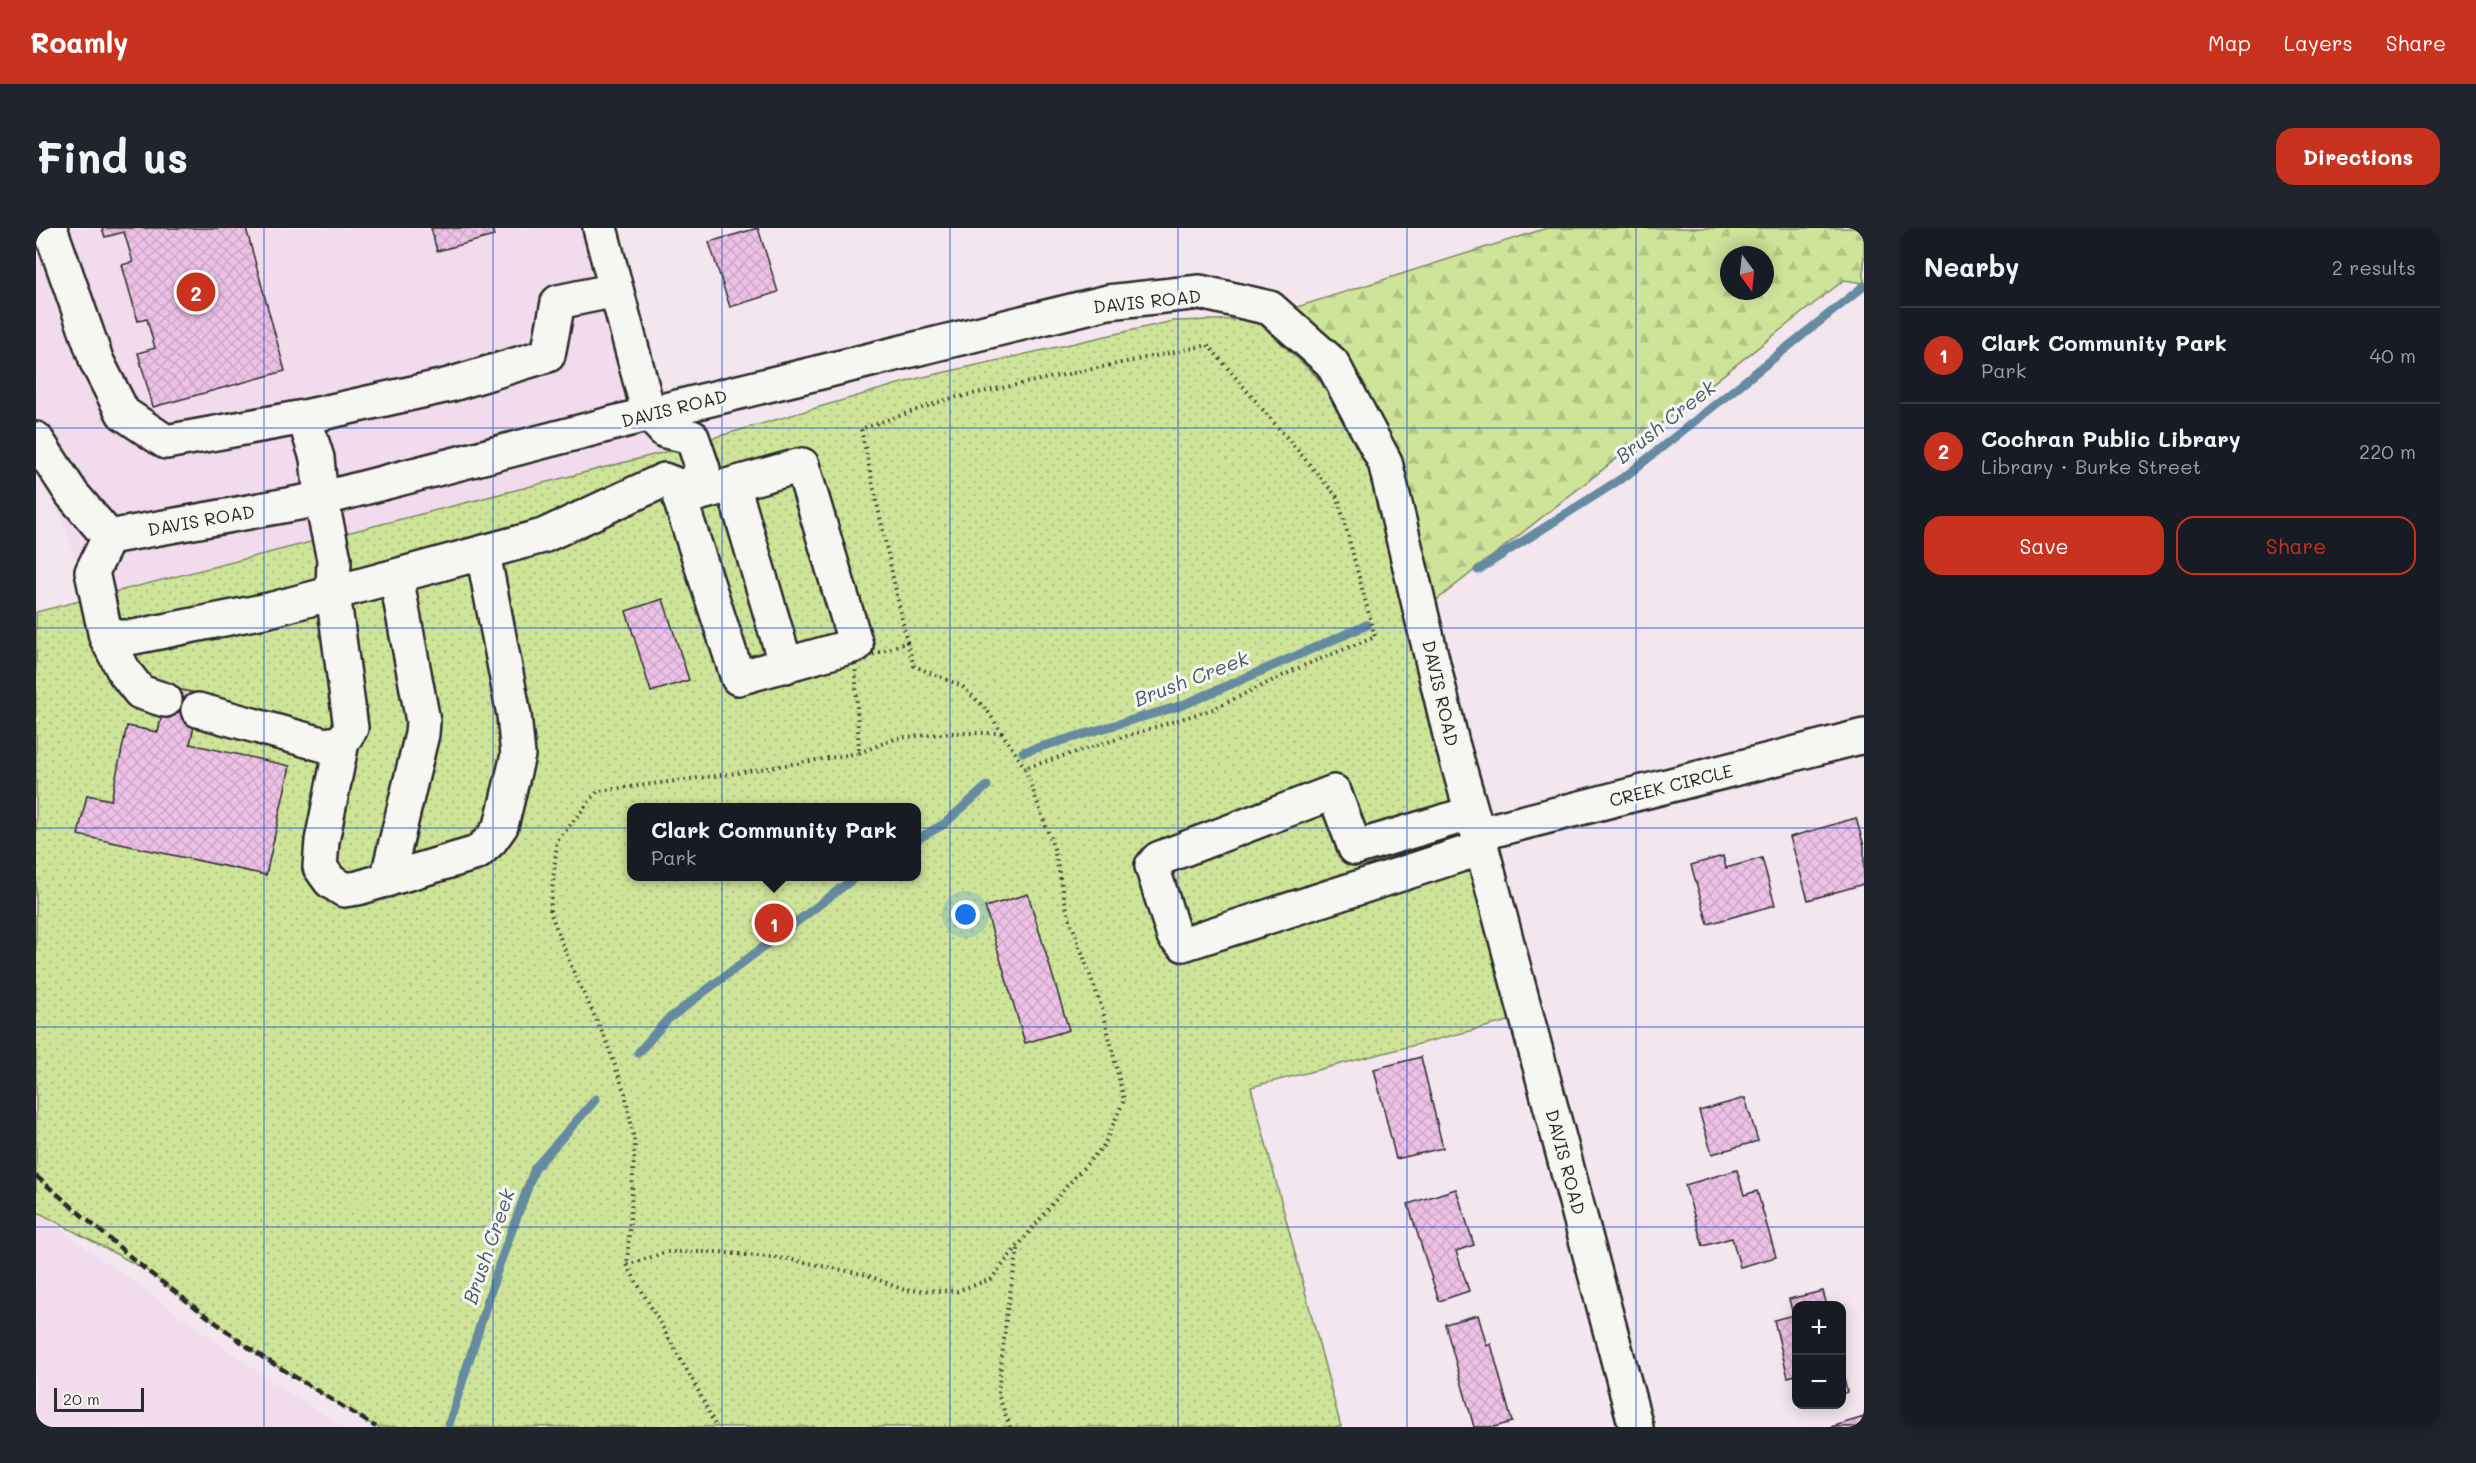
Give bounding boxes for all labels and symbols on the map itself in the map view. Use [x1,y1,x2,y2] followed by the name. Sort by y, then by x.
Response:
[1720,246,1774,300] north arrow
[176,270,216,314] pin: 2
[1092,283,1202,319] street label: DAVIS ROAD
[1610,373,1721,468] water label: Brush Creek
[619,383,729,433] street label: DAVIS ROAD
[146,499,256,541] street label: DAVIS ROAD
[1417,638,1465,748] street label: DAVIS ROAD
[1130,644,1252,712] water label: Brush Creek
[1607,758,1735,812] street label: CREEK CIRCLE
[754,900,794,946] pin: 1
[951,900,980,929] your location
[1540,1107,1592,1217] street label: DAVIS ROAD
[456,1184,520,1307] water label: Brush Creek
[54,1385,144,1412] scale bar

